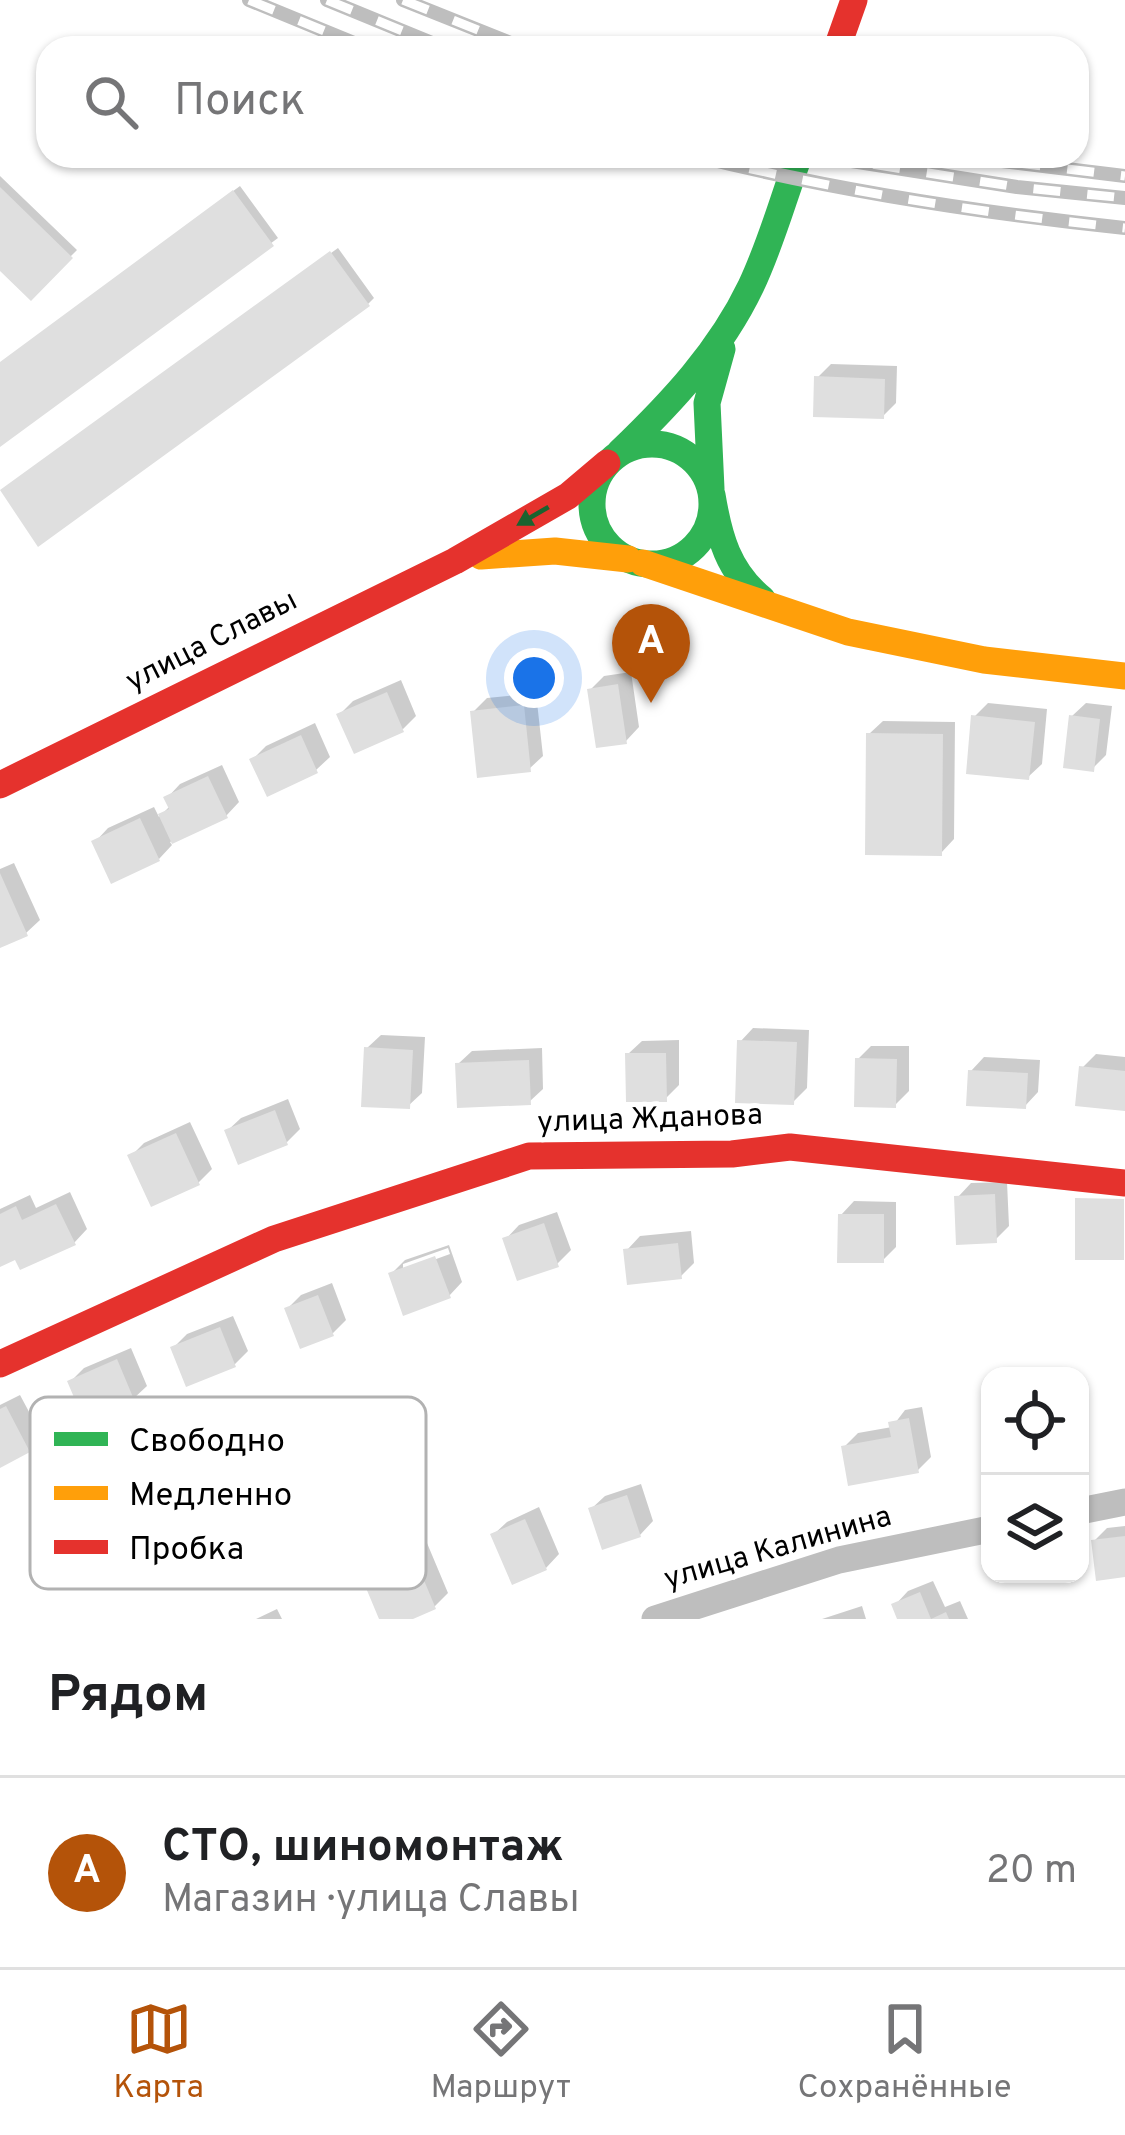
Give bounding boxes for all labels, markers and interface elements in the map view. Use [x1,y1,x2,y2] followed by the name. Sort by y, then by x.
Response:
[36,36,1089,168] search box
[78,69,144,135] icon: search
[174,74,305,131] text: Поиск
[517,504,550,525] one-way arrow
[120,583,304,701] street label: улица Славы
[612,604,690,703] pin: A
[504,648,564,708] your location
[537,1098,763,1142] street label: улица Жданова
[981,1367,1089,1583] map controls
[981,1367,1089,1475] button: locate
[30,1397,426,1589] legend
[129,1422,285,1464] text: Свободно
[981,1475,1089,1583] button: layers
[129,1476,292,1518] text: Медленно
[660,1499,896,1599] street label: улица Калинина
[129,1530,244,1572] text: Пробка
[48,1665,208,1730] text: Рядом
[162,1820,564,1877] text: СТО, шиномонтаж
[73,1848,101,1897] text: A
[986,1848,1077,1897] text: 20 m
[162,1877,580,1926] text: Магазин · улица Славы
[113,1996,204,2110] tab: Карта
[430,1996,571,2110] tab: Маршрут
[798,1996,1012,2110] tab: Сохранённые

